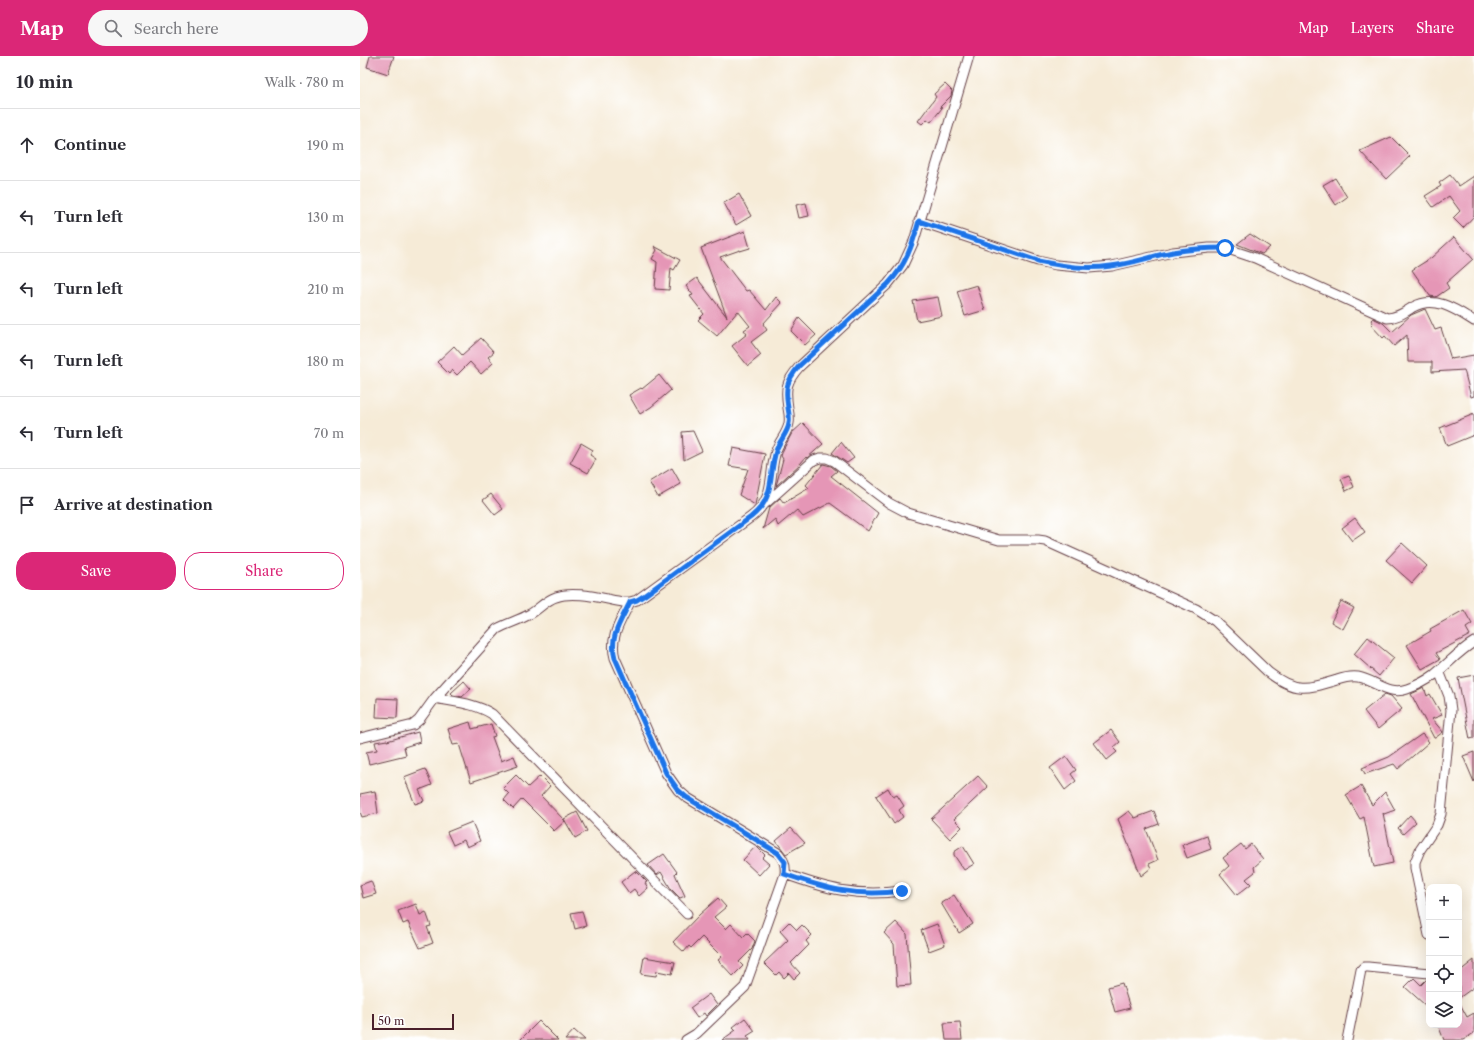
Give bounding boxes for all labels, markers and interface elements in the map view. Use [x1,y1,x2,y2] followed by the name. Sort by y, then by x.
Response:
[88,10,368,46] search box
[20,17,64,40] text: Map
[102,17,124,39] icon: search
[134,19,219,38] text: Search here
[1298,19,1328,37] text: Map
[1350,19,1394,37] text: Layers
[1416,19,1454,37] text: Share
[16,72,73,92] text: 10 min
[264,74,344,90] text: Walk · 780 m
[16,134,38,156] icon: ahead
[54,135,126,154] text: Continue
[307,137,344,153] text: 190 m
[16,206,38,228] icon: left
[54,207,123,226] text: Turn left
[308,209,344,225] text: 130 m
[1216,239,1234,257] route start
[16,278,38,300] icon: left
[54,279,123,298] text: Turn left
[307,281,344,297] text: 210 m
[16,350,38,372] icon: left
[54,351,123,370] text: Turn left
[307,353,344,369] text: 180 m
[16,422,38,444] icon: left
[54,423,123,442] text: Turn left
[314,425,344,441] text: 70 m
[16,494,38,516] icon: arrive
[54,495,213,514] text: Arrive at destination
[16,552,176,590] button: Save
[184,552,344,590] button: Share
[893,882,911,900] route end
[1426,884,1462,1028] map controls
[1426,884,1462,920] button: +
[1426,920,1462,956] button: −
[1426,956,1462,992] button: locate
[1426,992,1462,1028] button: layers
[372,1012,454,1031] scale bar
[378,1014,404,1028] text: 50 m

